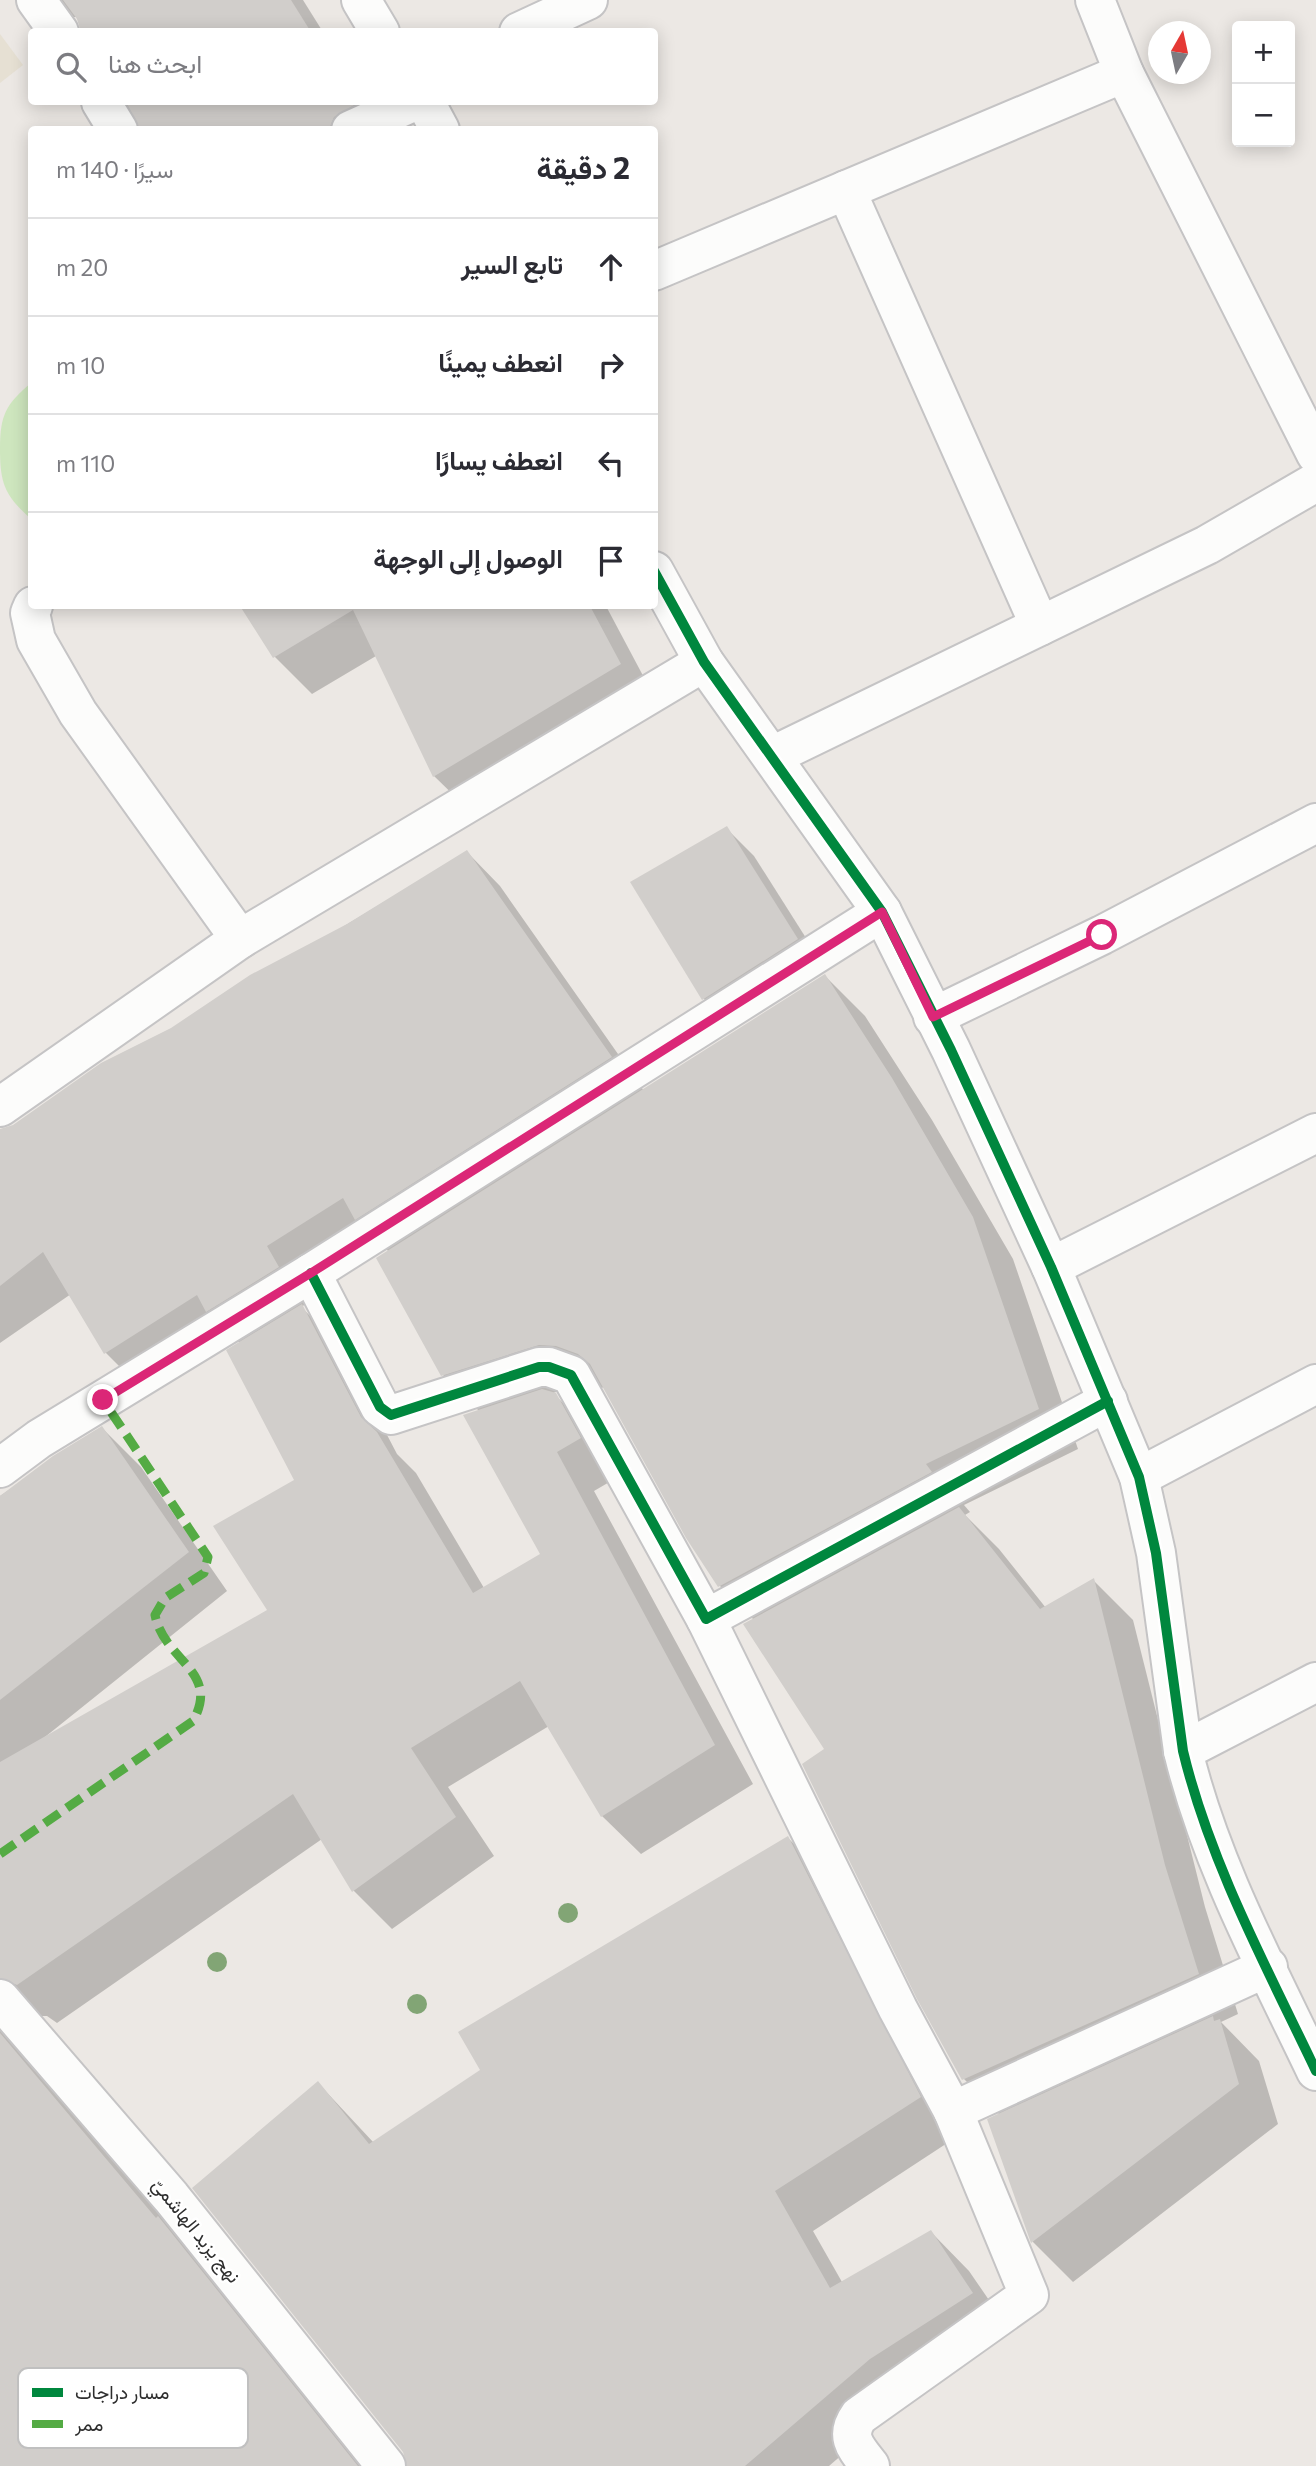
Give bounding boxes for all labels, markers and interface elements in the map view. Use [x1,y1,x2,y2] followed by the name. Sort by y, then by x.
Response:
[1148,21,1211,84] north arrow
[1232,21,1295,147] map controls
[1232,21,1295,84] button: +
[28,28,658,105] search box
[108,47,202,78] text: ابحث هنا
[52,48,90,86] icon: search
[1232,84,1295,147] button: −
[536,148,630,185] text: 2 دقيقة
[56,155,173,183] text: سيرًا · 140 m
[461,248,563,279] text: تابع السير
[592,248,630,286] icon: ahead
[56,253,108,281] text: 20 m
[438,346,563,377] text: انعطف يمينًا
[592,346,630,384] icon: right
[56,351,105,379] text: 10 m
[435,444,563,475] text: انعطف يسارًا
[592,444,630,482] icon: left
[56,449,115,477] text: 110 m
[373,542,563,573] text: الوصول إلى الوجهة
[592,542,630,580] icon: arrive
[1086,919,1117,950] route start
[87,1384,118,1415] route end
[144,2173,246,2290] street label: نهج يزيد الهاشميّ
[18,2368,248,2448] legend
[75,2380,169,2404] text: مسار دراجات
[74,2412,103,2436] text: ممر

